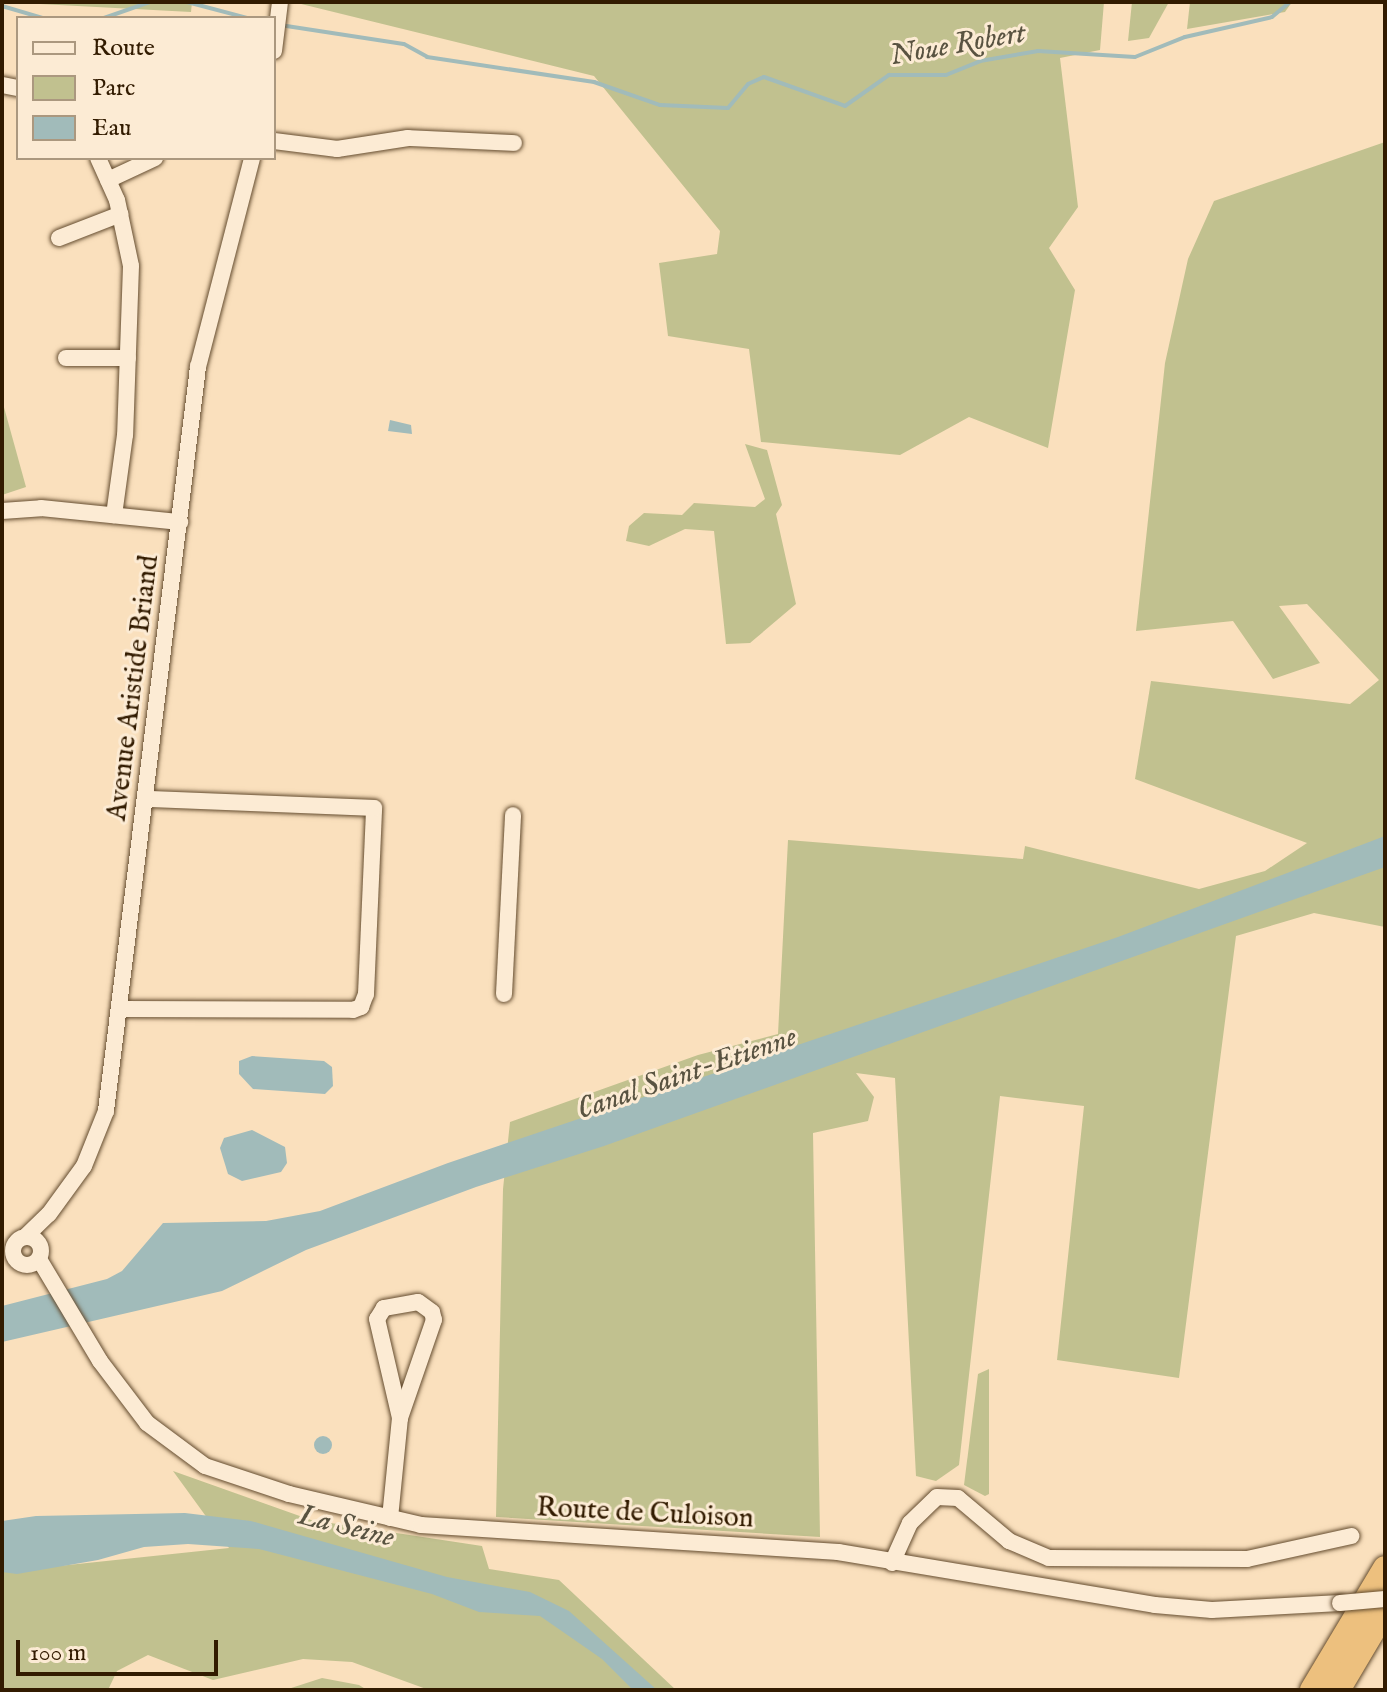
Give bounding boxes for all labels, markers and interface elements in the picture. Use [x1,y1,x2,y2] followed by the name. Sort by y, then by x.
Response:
[887,15,1029,75] water label: Noue Robert
[16,16,276,160] legend
[92,33,155,64] text: Route
[92,73,135,104] text: Parc
[92,113,131,144] text: Eau
[101,553,167,823] street label: Avenue Aristide Briand
[572,1020,802,1128] water label: Canal Saint-Etienne
[536,1492,754,1536] street label: Route de Culoison
[294,1498,398,1556] water label: La Seine
[20,1624,222,1674] scale bar
[30,1638,86,1669] text: 100 m

